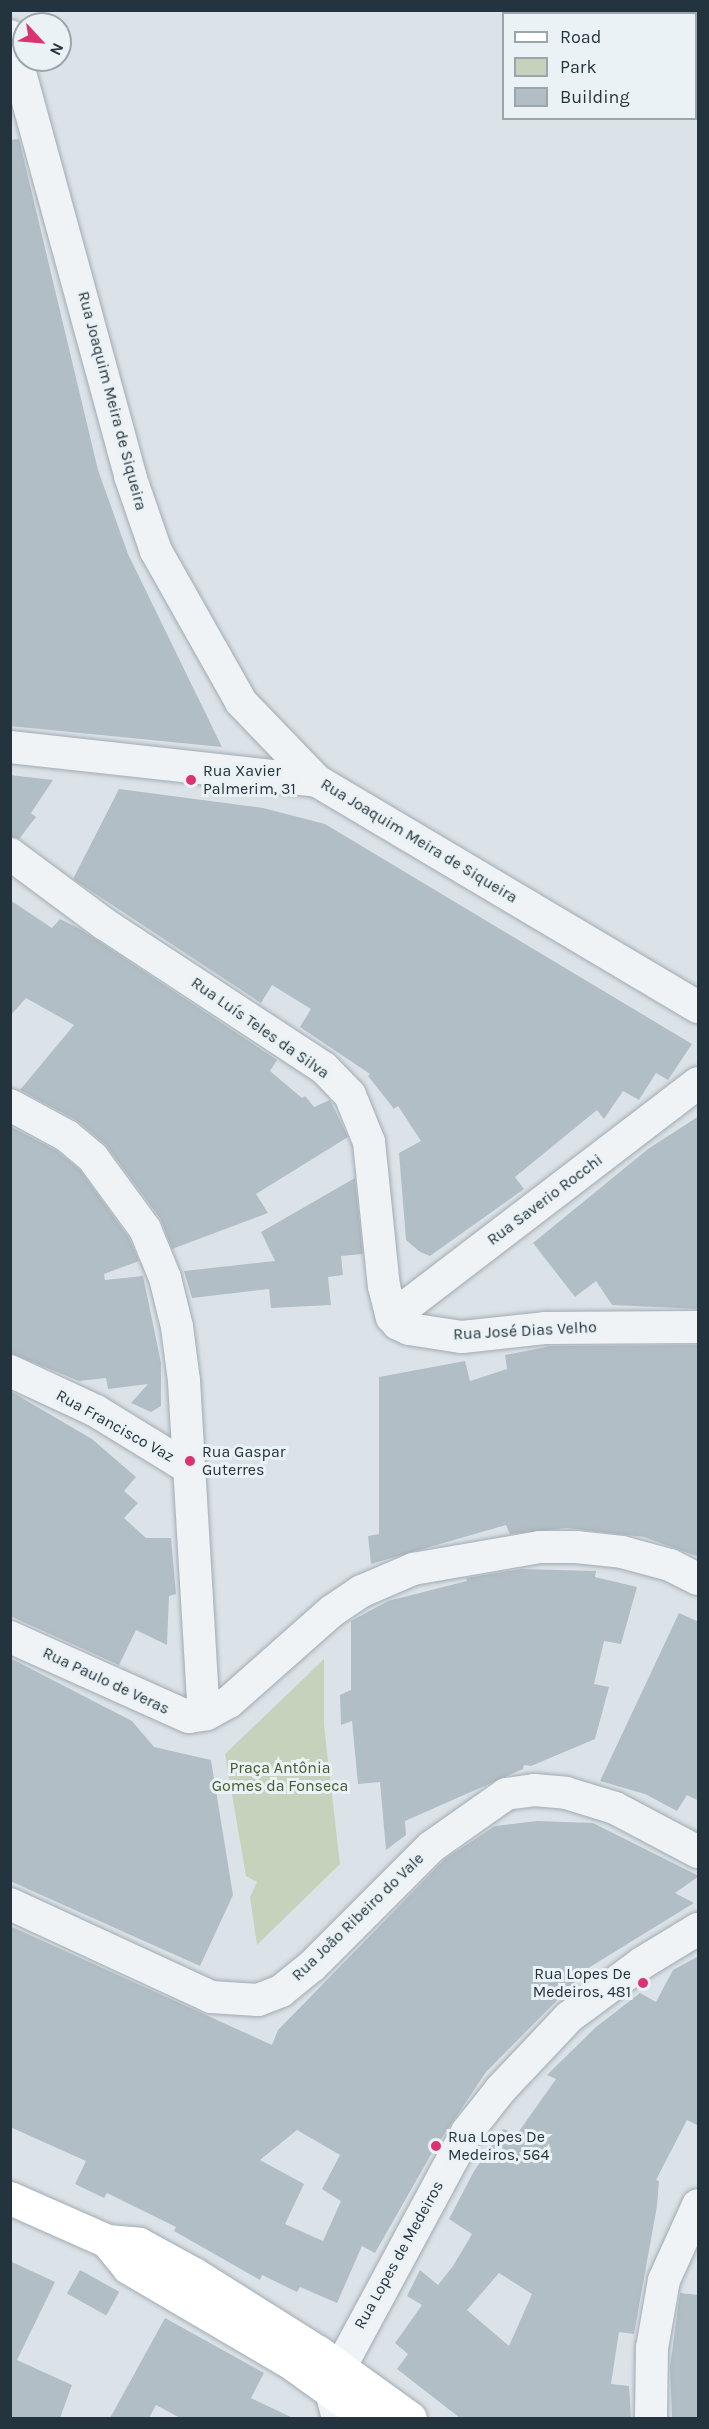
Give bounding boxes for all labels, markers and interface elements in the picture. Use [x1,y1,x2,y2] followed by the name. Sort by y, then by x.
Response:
[12,12,72,72] north arrow
[502,12,697,120] legend
[560,26,601,48] text: Road
[46,40,68,59] text: N
[560,56,597,78] text: Park
[560,86,630,108] text: Building
[73,289,151,513] street label: Rua Joaquim Meira de Siqueira
[203,761,296,799] place label: Rua Xavier Palmerim, 31
[184,773,198,787] marker: Rua Xavier Palmerim, 31
[317,775,521,907] street label: Rua Joaquim Meira de Siqueira
[187,973,333,1083] street label: Rua Luís Teles da Silva
[484,1150,606,1250] street label: Rua Saverio Rocchi
[453,1318,597,1344] street label: Rua José Dias Velho
[53,1386,177,1466] street label: Rua Francisco Vaz
[202,1442,286,1480] place label: Rua Gaspar Guterres
[183,1454,197,1468] marker: Rua Gaspar Guterres
[40,1643,172,1719] street label: Rua Paulo de Veras
[212,1758,348,1796] park label: Praça Antônia Gomes da Fonseca
[288,1849,428,1985] street label: Rua João Ribeiro do Vale
[533,1964,631,2002] place label: Rua Lopes De Medeiros, 481
[636,1976,650,1990] marker: Rua Lopes De Medeiros, 481
[448,2127,549,2165] place label: Rua Lopes De Medeiros, 564
[429,2139,443,2153] marker: Rua Lopes De Medeiros, 564
[350,2177,448,2333] street label: Rua Lopes de Medeiros

